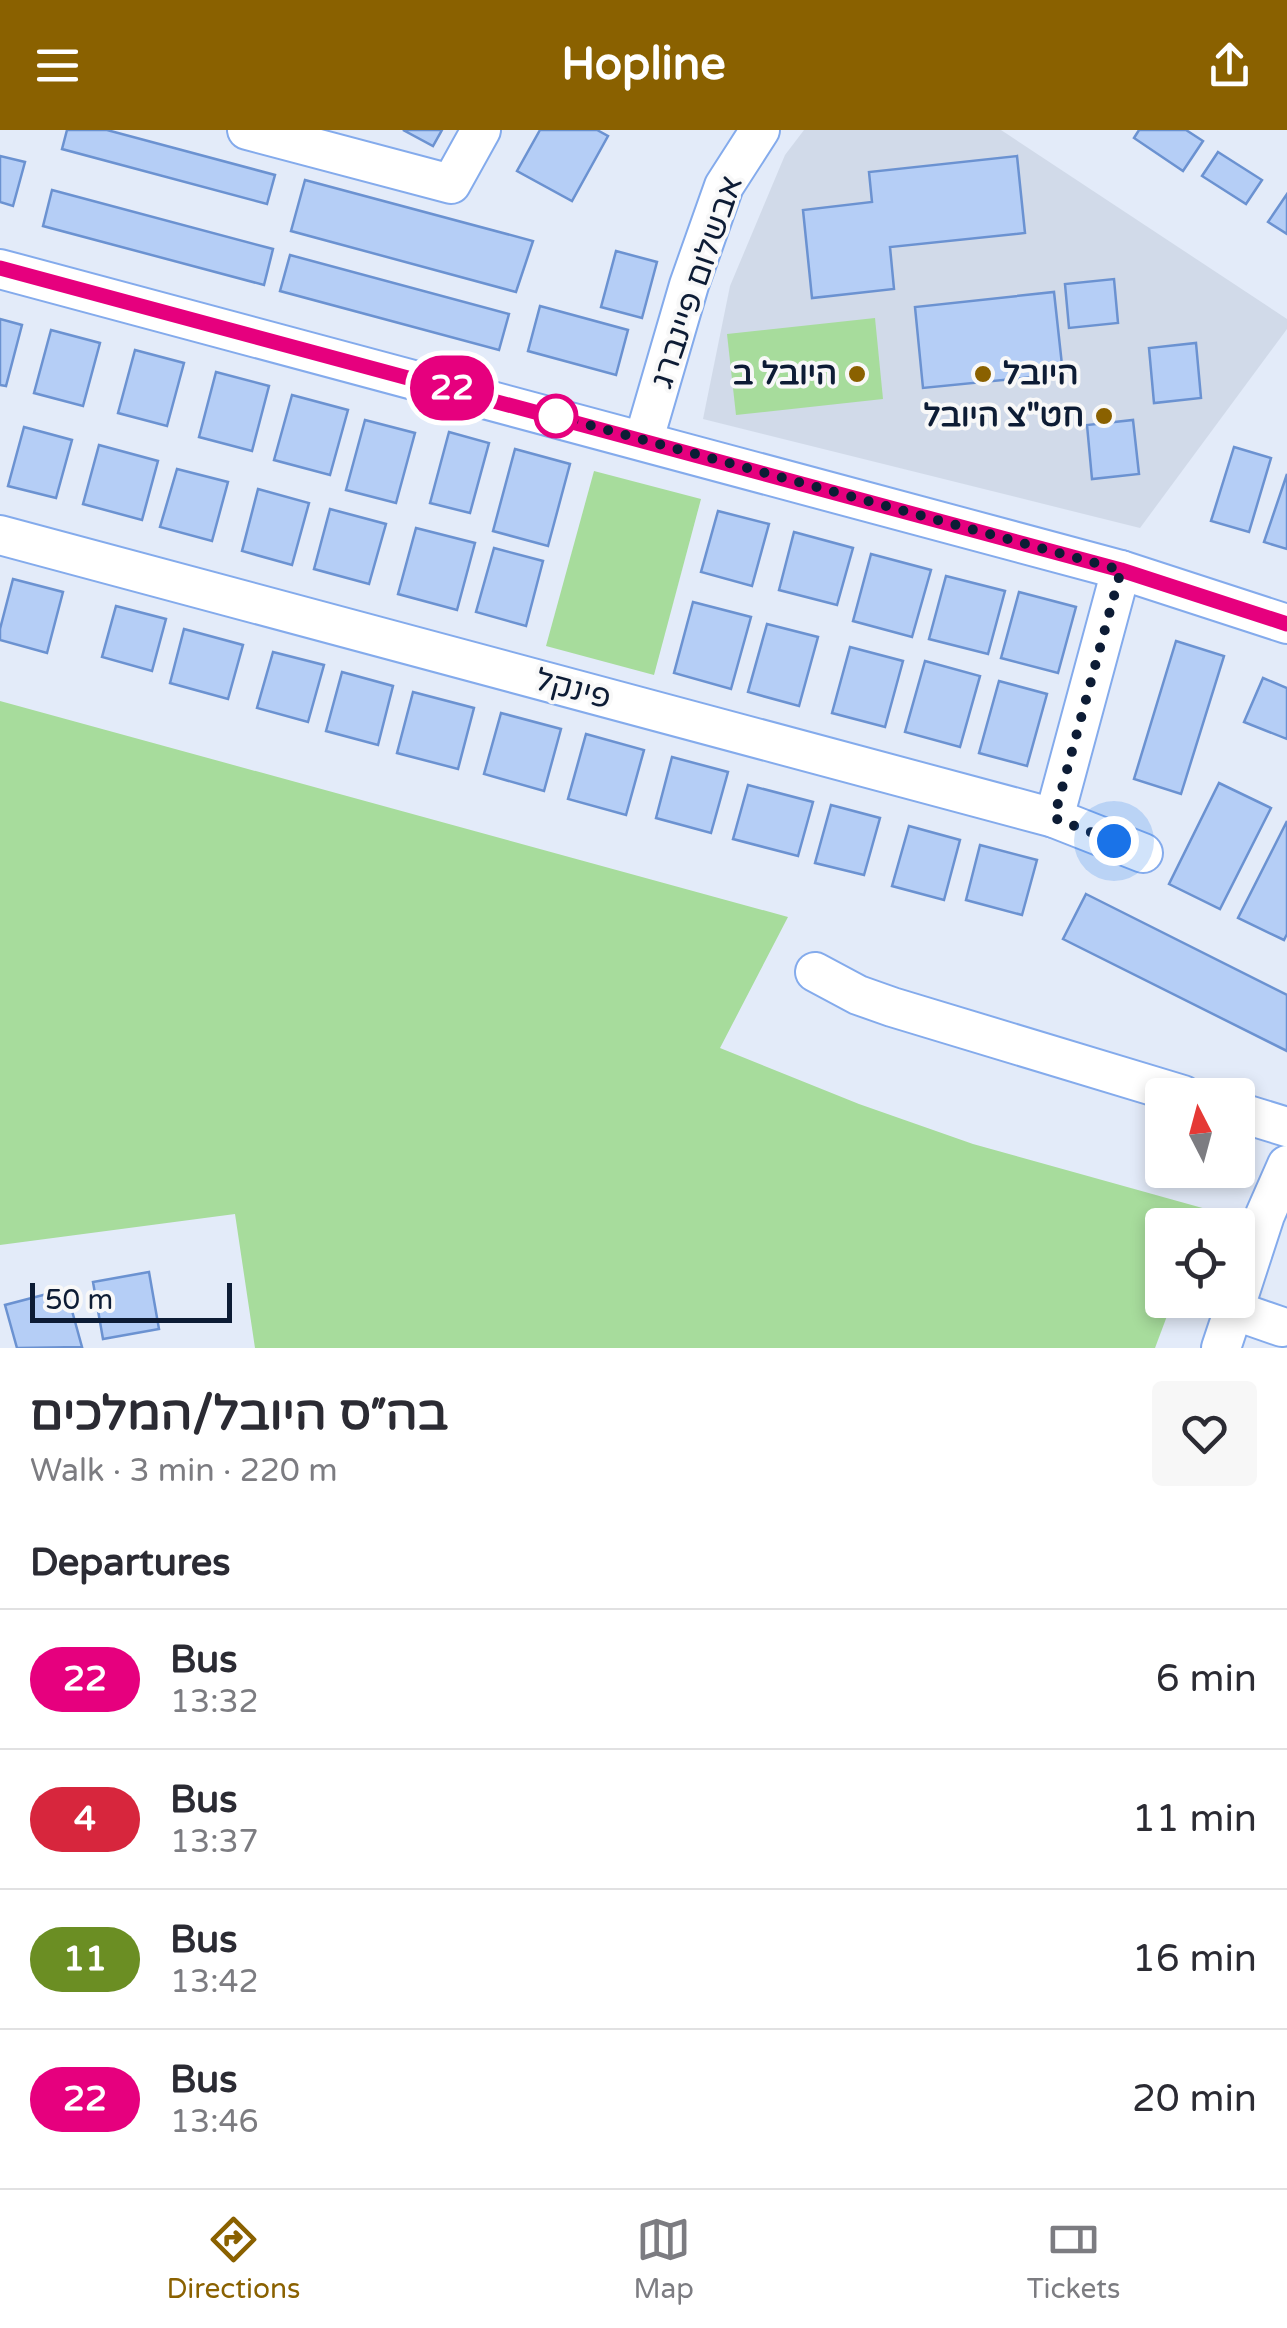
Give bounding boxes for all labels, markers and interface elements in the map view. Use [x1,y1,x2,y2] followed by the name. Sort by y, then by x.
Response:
[30,38,85,93] icon: menu
[561,38,726,92] text: Hopline
[1202,38,1257,93] icon: share
[643,171,751,393] street label: אבשלום פיינברג
[733,355,837,393] place label: היובל ב
[1003,355,1078,393] place label: היובל
[407,356,497,420] line badge: 22
[846,363,868,385] marker: היובל ב
[972,363,994,385] marker: היובל
[430,367,474,409] text: 22
[535,395,577,437] unlabelled marker
[923,397,1084,435] place label: חט"צ היובל
[1093,405,1115,427] marker: חט"צ היובל
[531,661,615,717] street label: פינקל
[1089,816,1139,866] your location
[1145,1078,1255,1188] north arrow
[1145,1078,1255,1318] map controls
[1145,1208,1255,1318] button: locate
[30,1278,232,1322] scale bar
[45,1283,113,1317] text: 50 m
[1152,1381,1257,1486] button: heart
[30,1385,448,1443] text: בה״ס היובל/המלכים
[30,1452,338,1490] text: Walk · 3 min · 220 m
[30,1540,231,1586] text: Departures
[170,1637,237,1683] text: Bus
[1156,1656,1257,1702] text: 6 min
[63,1658,107,1700] text: 22
[170,1683,259,1721] text: 13:32
[170,1777,237,1823] text: Bus
[1132,1796,1257,1842] text: 11 min
[74,1798,96,1840] text: 4
[170,1823,259,1861] text: 13:37
[170,1917,237,1963] text: Bus
[1132,1936,1257,1982] text: 16 min
[63,1938,107,1980] text: 11
[170,1963,259,2001] text: 13:42
[170,2057,237,2103] text: Bus
[1132,2076,1257,2122] text: 20 min
[63,2078,107,2120] text: 22
[170,2103,259,2141] text: 13:46
[166,2212,300,2306] tab: Directions
[633,2212,694,2306] tab: Map
[1027,2212,1120,2306] tab: Tickets

